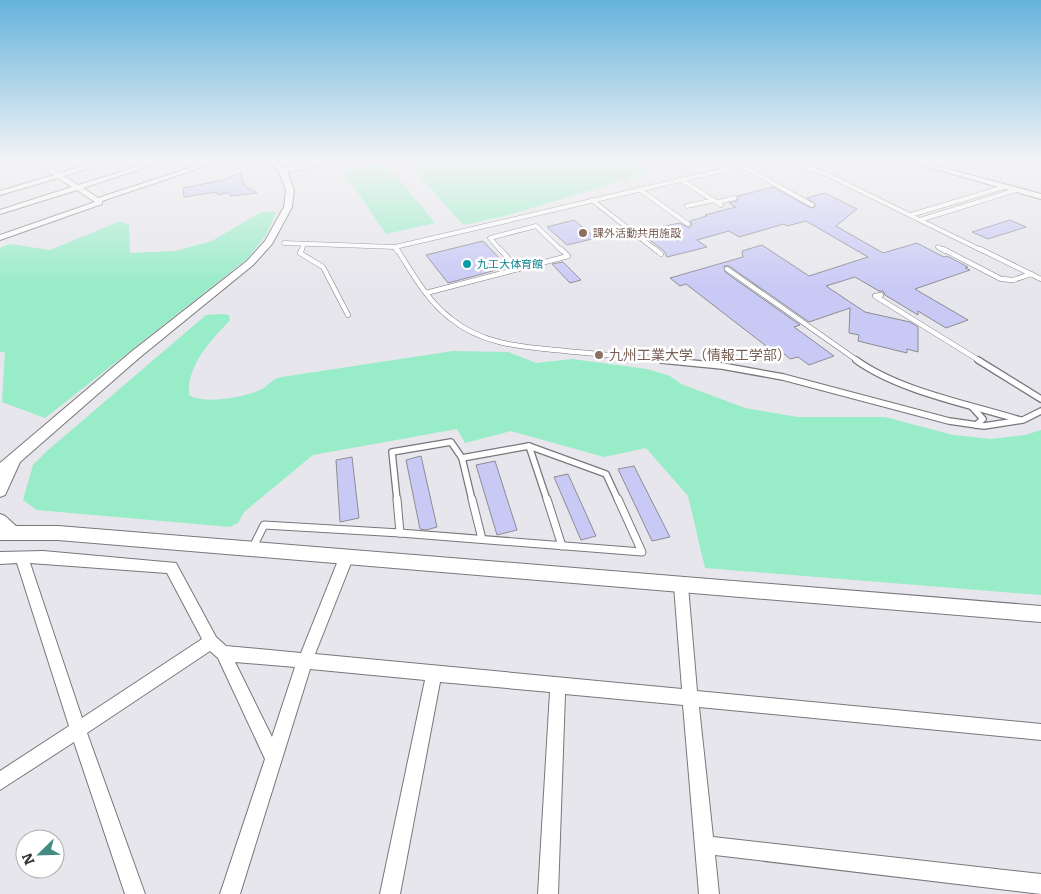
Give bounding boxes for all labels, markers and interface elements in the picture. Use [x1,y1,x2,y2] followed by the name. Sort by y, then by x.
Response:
[593,224,681,240] place label: 課外活動共用施設
[577,227,589,239] marker: 課外活動共用施設
[477,255,543,271] place label: 九工大体育館
[461,258,473,270] marker: 九工大体育館
[609,344,791,364] place label: 九州工業大学（情報工学部）
[593,349,605,361] marker: 九州工業大学（情報工学部）
[15,829,65,879] north arrow
[16,850,39,869] text: N

